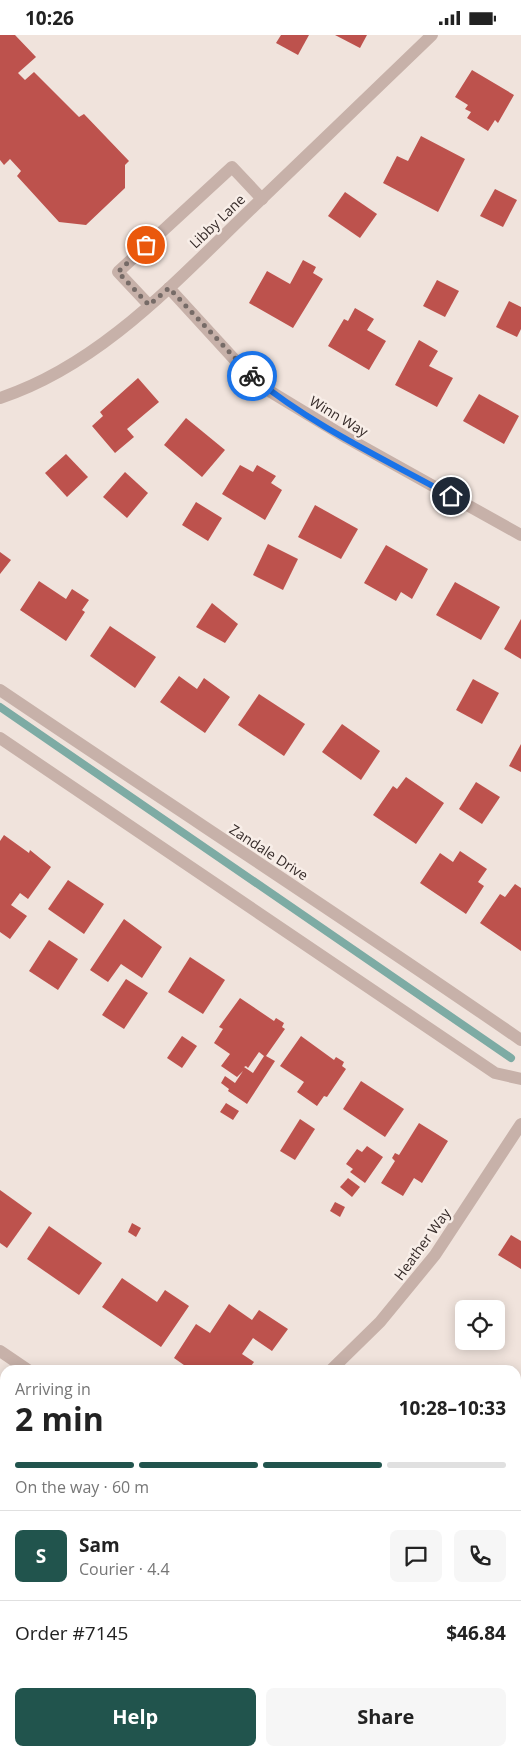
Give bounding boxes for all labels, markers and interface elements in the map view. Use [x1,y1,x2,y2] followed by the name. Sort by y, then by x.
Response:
[25,5,74,31] text: 10:26
[185,190,249,252] street label: Libby Lane
[125,224,167,266] pin
[132,231,160,259] icon: bag
[227,351,277,401] courier
[238,362,266,390] icon: bike
[306,391,373,441] street label: Winn Way
[430,475,472,517] pin
[437,482,465,510] icon: home
[226,820,312,885] street label: Zandale Drive
[389,1203,455,1284] street label: Heather Way
[455,1300,505,1350] map controls
[455,1300,505,1350] button: locate
[15,1378,91,1400] text: Arriving in
[399,1395,506,1421] text: 10:28–10:33
[15,1397,104,1440] text: 2 min
[15,1476,149,1498] text: On the way · 60 m
[390,1530,442,1582] button: chat
[454,1530,506,1582] button: phone
[79,1532,120,1558] text: Sam
[36,1543,46,1569] text: S
[79,1558,170,1580] text: Courier · 4.4
[15,1620,128,1646] text: Order #7145
[446,1620,506,1646] text: $46.84
[15,1688,256,1746] button: Help
[266,1688,506,1746] button: Share

